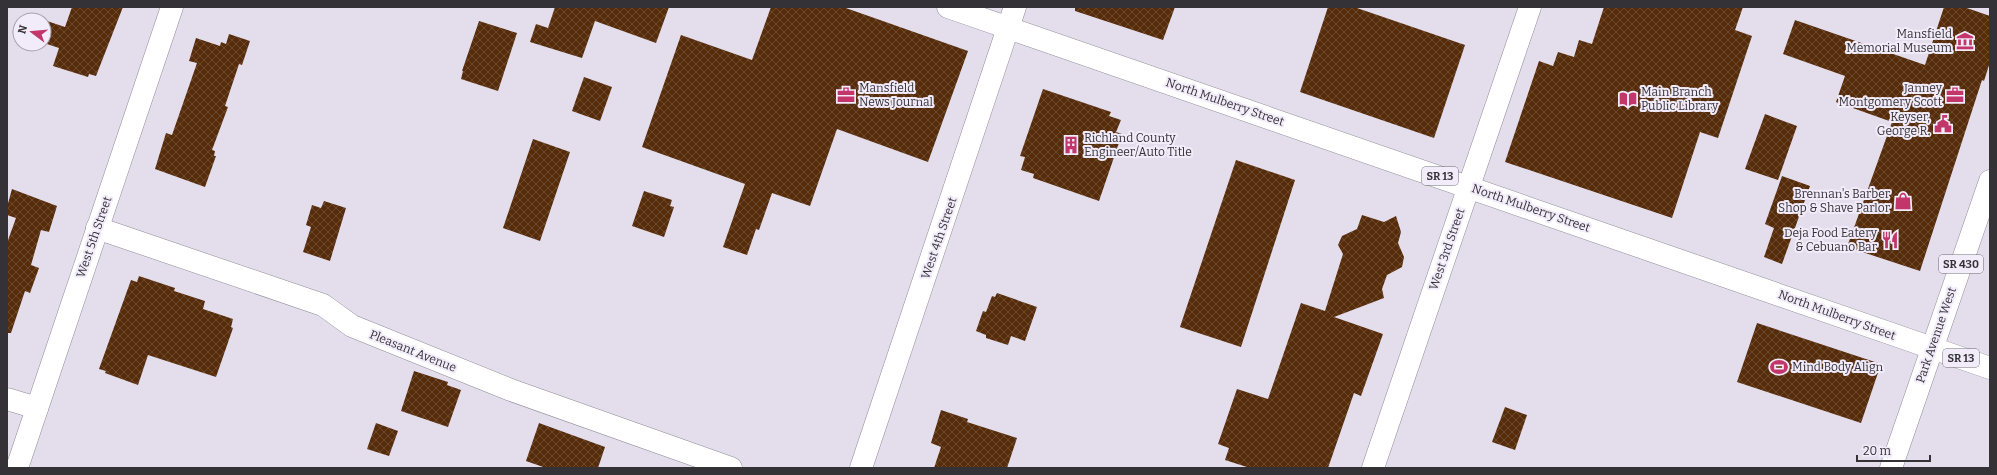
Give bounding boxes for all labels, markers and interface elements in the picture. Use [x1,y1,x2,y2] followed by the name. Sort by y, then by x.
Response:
[12,12,52,52] north arrow
[15,23,30,35] text: N
[1846,27,1953,55] place label: Mansfield Memorial Museum
[1955,31,1975,51] museum icon: Mansfield Memorial Museum
[1164,75,1286,129] street label: North Mulberry Street
[859,81,934,109] place label: Mansfield News Journal
[1839,81,1943,109] place label: Janney Montgomery Scott
[836,85,856,105] office icon: Mansfield News Journal
[1641,85,1719,113] place label: Main Branch Public Library
[1945,85,1965,105] office icon: Janney Montgomery Scott
[1618,89,1638,109] library icon: Main Branch Public Library
[1877,110,1930,138] place label: Keyser, George R.
[1933,114,1953,134] public building icon: Keyser, George R.
[1084,131,1192,159] place label: Richland County Engineer/Auto Title
[1061,135,1081,155] building icon: Richland County Engineer/Auto Title
[1422,167,1458,185] road number: SR 13
[1470,181,1592,235] street label: North Mulberry Street
[1778,187,1891,215] place label: Brennan's Barber Shop & Shave Parlor
[1893,191,1913,211] shop icon: Brennan's Barber Shop & Shave Parlor
[74,194,115,279] street label: West 5th Street
[918,195,960,281] street label: West 4th Street
[1426,206,1468,292] street label: West 3rd Street
[1784,226,1878,254] place label: Deja Food Eatery & Cebuano Bar
[1880,230,1900,250] restaurant icon: Deja Food Eatery & Cebuano Bar
[1939,255,1983,273] road number: SR 430
[1913,285,1959,385] street label: Park Avenue West
[1776,287,1898,343] street label: North Mulberry Street
[368,327,458,375] street label: Pleasant Avenue
[1943,349,1979,367] road number: SR 13
[1769,357,1789,377] sports icon: Mind Body Align
[1792,360,1883,374] place label: Mind Body Align
[1857,437,1930,463] scale bar
[1863,444,1892,458] text: 20 m

